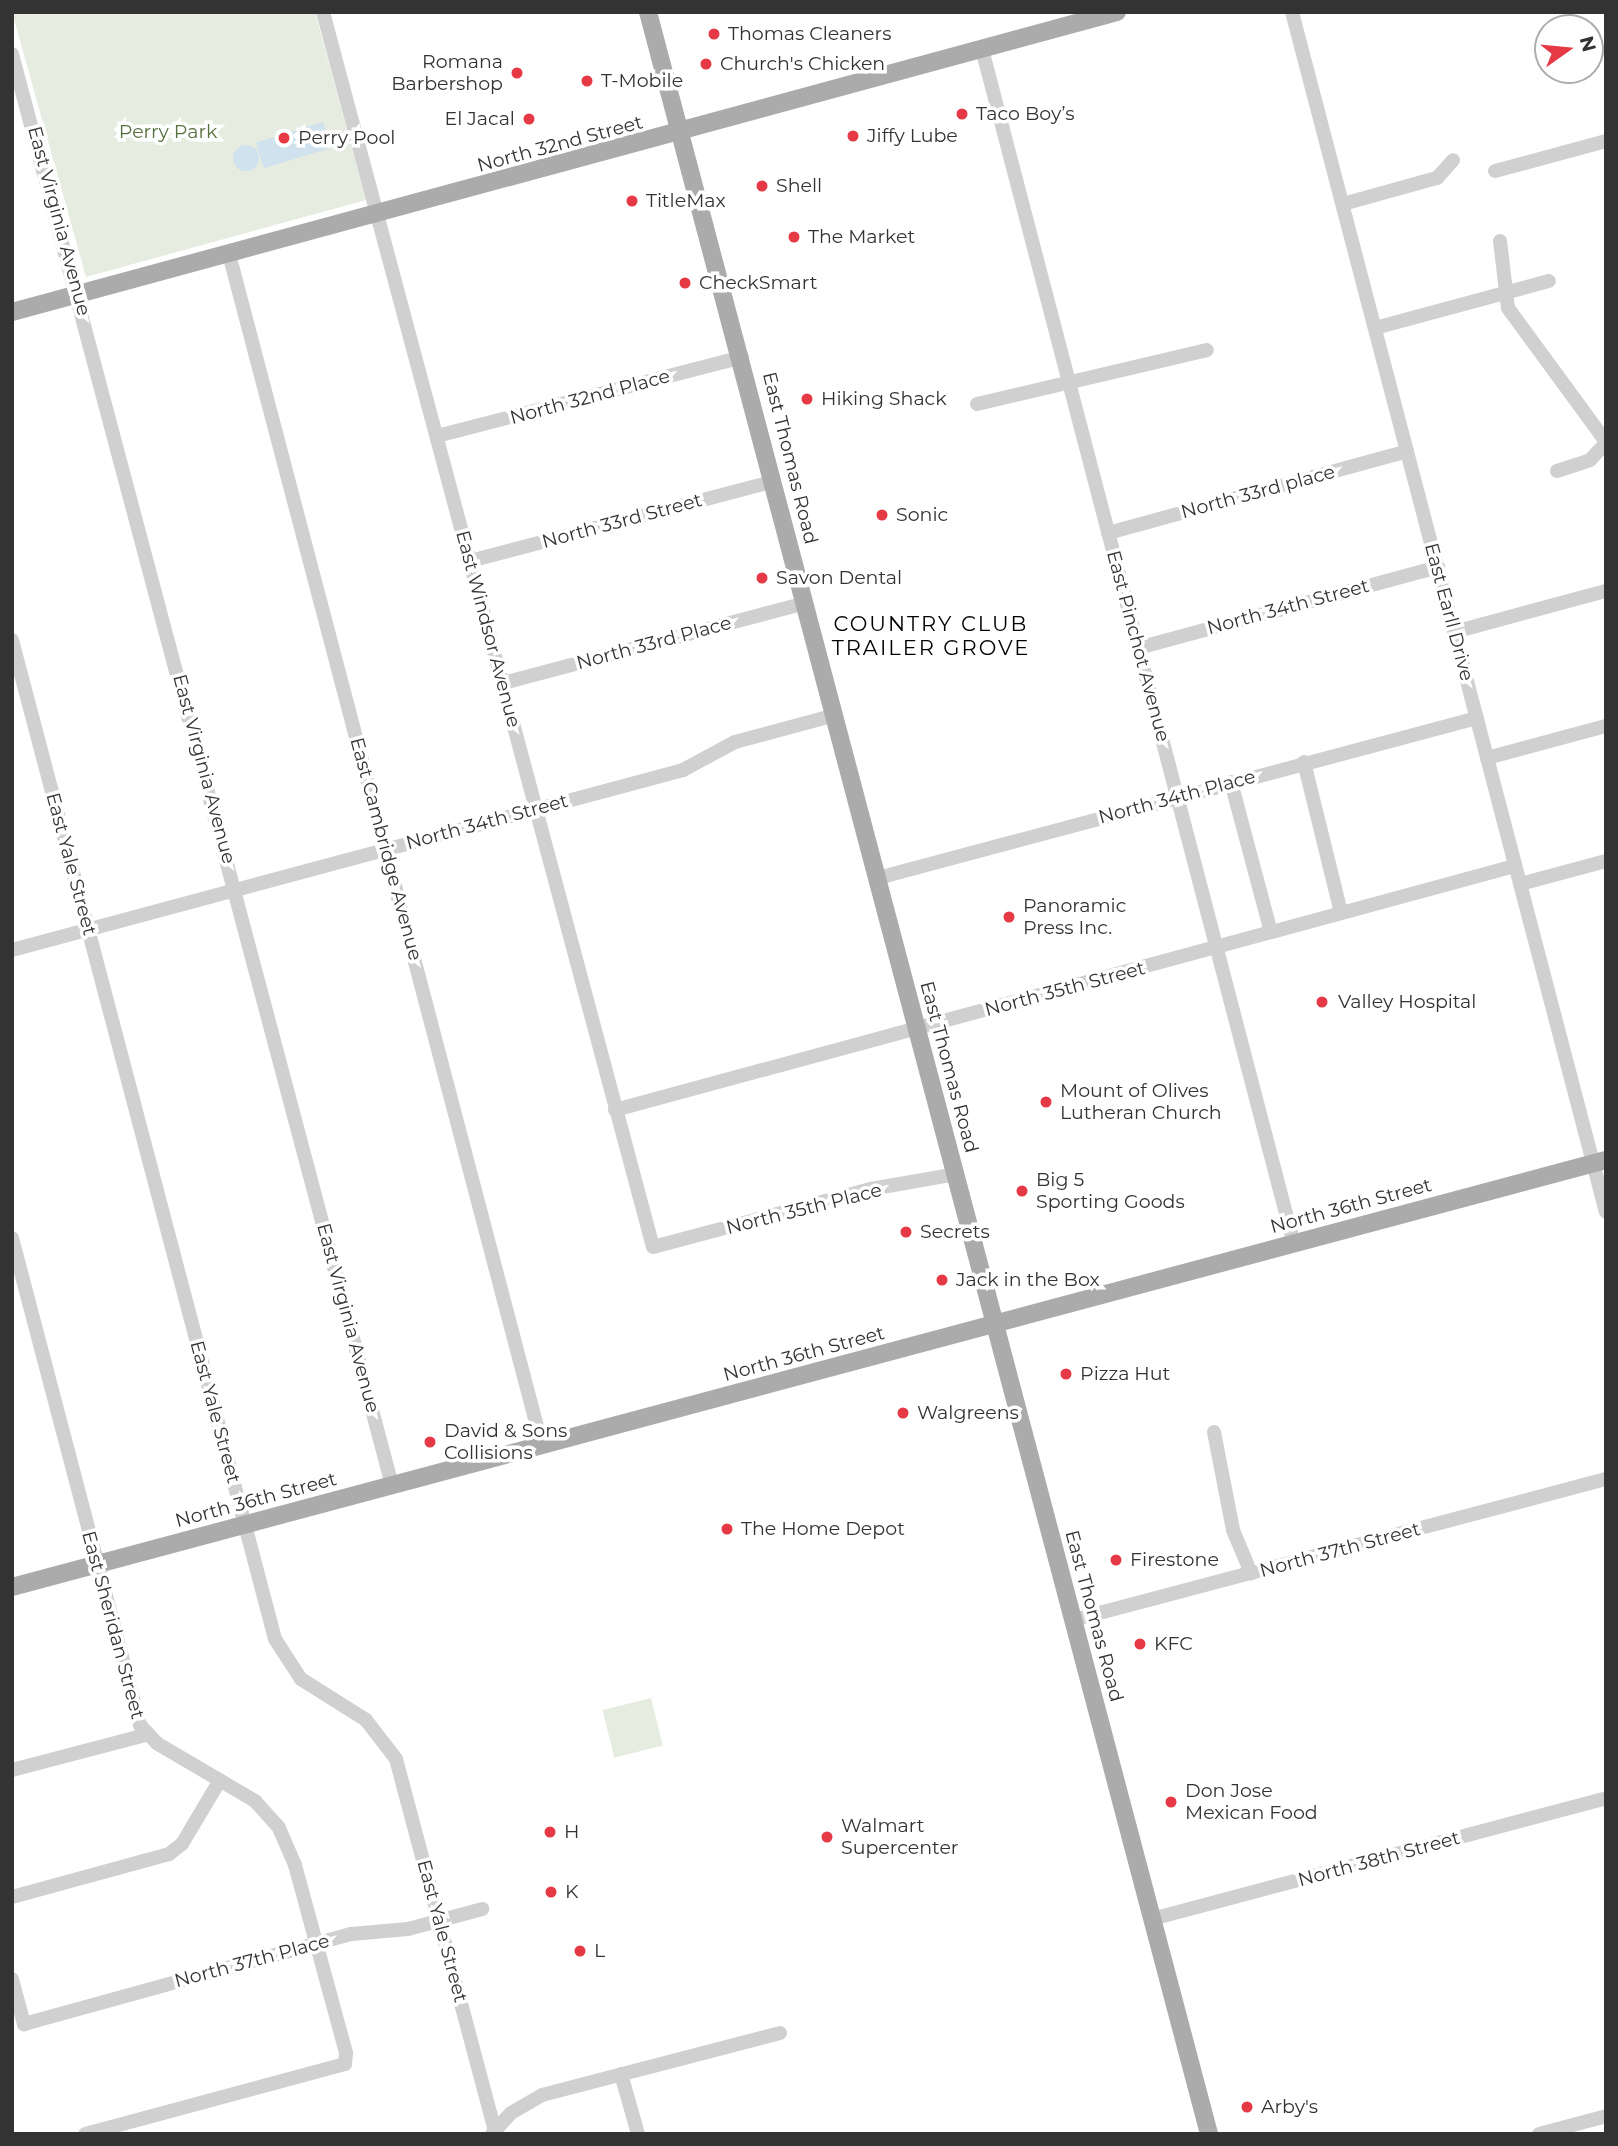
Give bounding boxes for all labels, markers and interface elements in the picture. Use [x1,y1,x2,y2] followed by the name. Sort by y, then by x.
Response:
[1534,14,1604,84] north arrow
[728,23,891,45] place label: Thomas Cleaners
[706,26,722,42] marker: Thomas Cleaners
[1575,34,1601,54] text: N
[391,51,503,95] place label: Romana Barbershop
[720,53,885,75] place label: Church's Chicken
[698,56,714,72] marker: Church's Chicken
[509,65,525,81] marker: Romana Barbershop
[601,70,683,92] place label: T-Mobile
[579,73,595,89] marker: T-Mobile
[976,103,1075,125] place label: Taco Boy’s
[954,106,970,122] marker: Taco Boy’s
[444,108,515,130] place label: El Jacal
[475,111,645,177] street label: North 32nd Street
[521,111,537,127] marker: El Jacal
[119,121,217,143] park label: Perry Park
[23,124,95,318] street label: East Virginia Avenue
[867,125,958,147] place label: Jiffy Lube
[298,127,395,149] place label: Perry Pool
[845,128,861,144] marker: Jiffy Lube
[276,130,292,146] marker: Perry Pool
[776,175,822,197] place label: Shell
[754,178,770,194] marker: Shell
[646,190,726,212] place label: TitleMax
[624,193,640,209] marker: TitleMax
[808,226,915,248] place label: The Market
[786,229,802,245] marker: The Market
[699,272,817,294] place label: CheckSmart
[677,275,693,291] marker: CheckSmart
[507,365,673,429] street label: North 32nd Place
[758,370,822,546] street label: East Thomas Road
[821,388,947,410] place label: Hiking Shack
[799,391,815,407] marker: Hiking Shack
[1178,460,1338,524] street label: North 33rd place
[539,489,705,553] street label: North 33rd Street
[896,504,948,526] place label: Sonic
[874,507,890,523] marker: Sonic
[451,528,525,730] street label: East Windsor Avenue
[1420,540,1478,684] street label: East Earll Drive
[1101,548,1175,744] street label: East Pinchot Avenue
[776,567,902,589] place label: Savon Dental
[754,570,770,586] marker: Savon Dental
[1204,574,1372,640] street label: North 34th Street
[574,611,734,675] street label: North 33rd Place
[833,611,1029,661] district label: COUNTRY CLUB TRAILER GROVE
[168,672,240,866] street label: East Virginia Avenue
[345,735,427,963] street label: East Cambridge Avenue
[1096,765,1258,829] street label: North 34th Place
[403,789,571,855] street label: North 34th Street
[41,790,101,938] street label: East Yale Street
[1023,895,1126,939] place label: Panoramic Press Inc.
[1001,909,1017,925] marker: Panoramic Press Inc.
[982,957,1148,1021] street label: North 35th Street
[915,979,983,1155] street label: East Thomas Road
[1338,991,1476,1013] place label: Valley Hospital
[1312,992,1332,1012] marker: Valley Hospital
[1060,1080,1222,1124] place label: Mount of Olives Lutheran Church
[1038,1094,1054,1110] marker: Mount of Olives Lutheran Church
[1036,1169,1185,1213] place label: Big 5 Sporting Goods
[1268,1173,1434,1239] street label: North 36th Street
[724,1179,884,1239] street label: North 35th Place
[1014,1183,1030,1199] marker: Big 5 Sporting Goods
[312,1221,384,1415] street label: East Virginia Avenue
[920,1221,990,1243] place label: Secrets
[898,1224,914,1240] marker: Secrets
[956,1269,1100,1291] place label: Jack in the Box
[934,1272,950,1288] marker: Jack in the Box
[721,1321,887,1387] street label: North 36th Street
[185,1338,245,1486] street label: East Yale Street
[1080,1363,1170,1385] place label: Pizza Hut
[1058,1366,1074,1382] marker: Pizza Hut
[917,1402,1019,1424] place label: Walgreens
[895,1405,911,1421] marker: Walgreens
[444,1420,567,1464] place label: David & Sons Collisions
[422,1434,438,1450] marker: David & Sons Collisions
[173,1467,339,1533] street label: North 36th Street
[741,1518,905,1540] place label: The Home Depot
[1257,1518,1423,1582] street label: North 37th Street
[719,1521,735,1537] marker: The Home Depot
[1060,1528,1128,1704] street label: East Thomas Road
[77,1529,149,1721] street label: East Sheridan Street
[1130,1549,1219,1571] place label: Firestone
[1108,1552,1124,1568] marker: Firestone
[1154,1633,1193,1655] place label: KFC
[1132,1636,1148,1652] marker: KFC
[1185,1780,1318,1824] place label: Don Jose Mexican Food
[1163,1794,1179,1810] marker: Don Jose Mexican Food
[841,1815,958,1859] place label: Walmart Supercenter
[564,1821,579,1843] place label: H
[542,1824,558,1840] marker: H
[1296,1826,1462,1892] street label: North 38th Street
[819,1829,835,1845] marker: Walmart Supercenter
[412,1857,472,2005] street label: East Yale Street
[565,1881,579,1903] place label: K
[543,1884,559,1900] marker: K
[172,1929,332,1993] street label: North 37th Place
[594,1940,605,1962] place label: L
[572,1943,588,1959] marker: L
[1261,2096,1318,2118] place label: Arby's
[1239,2099,1255,2115] marker: Arby's

